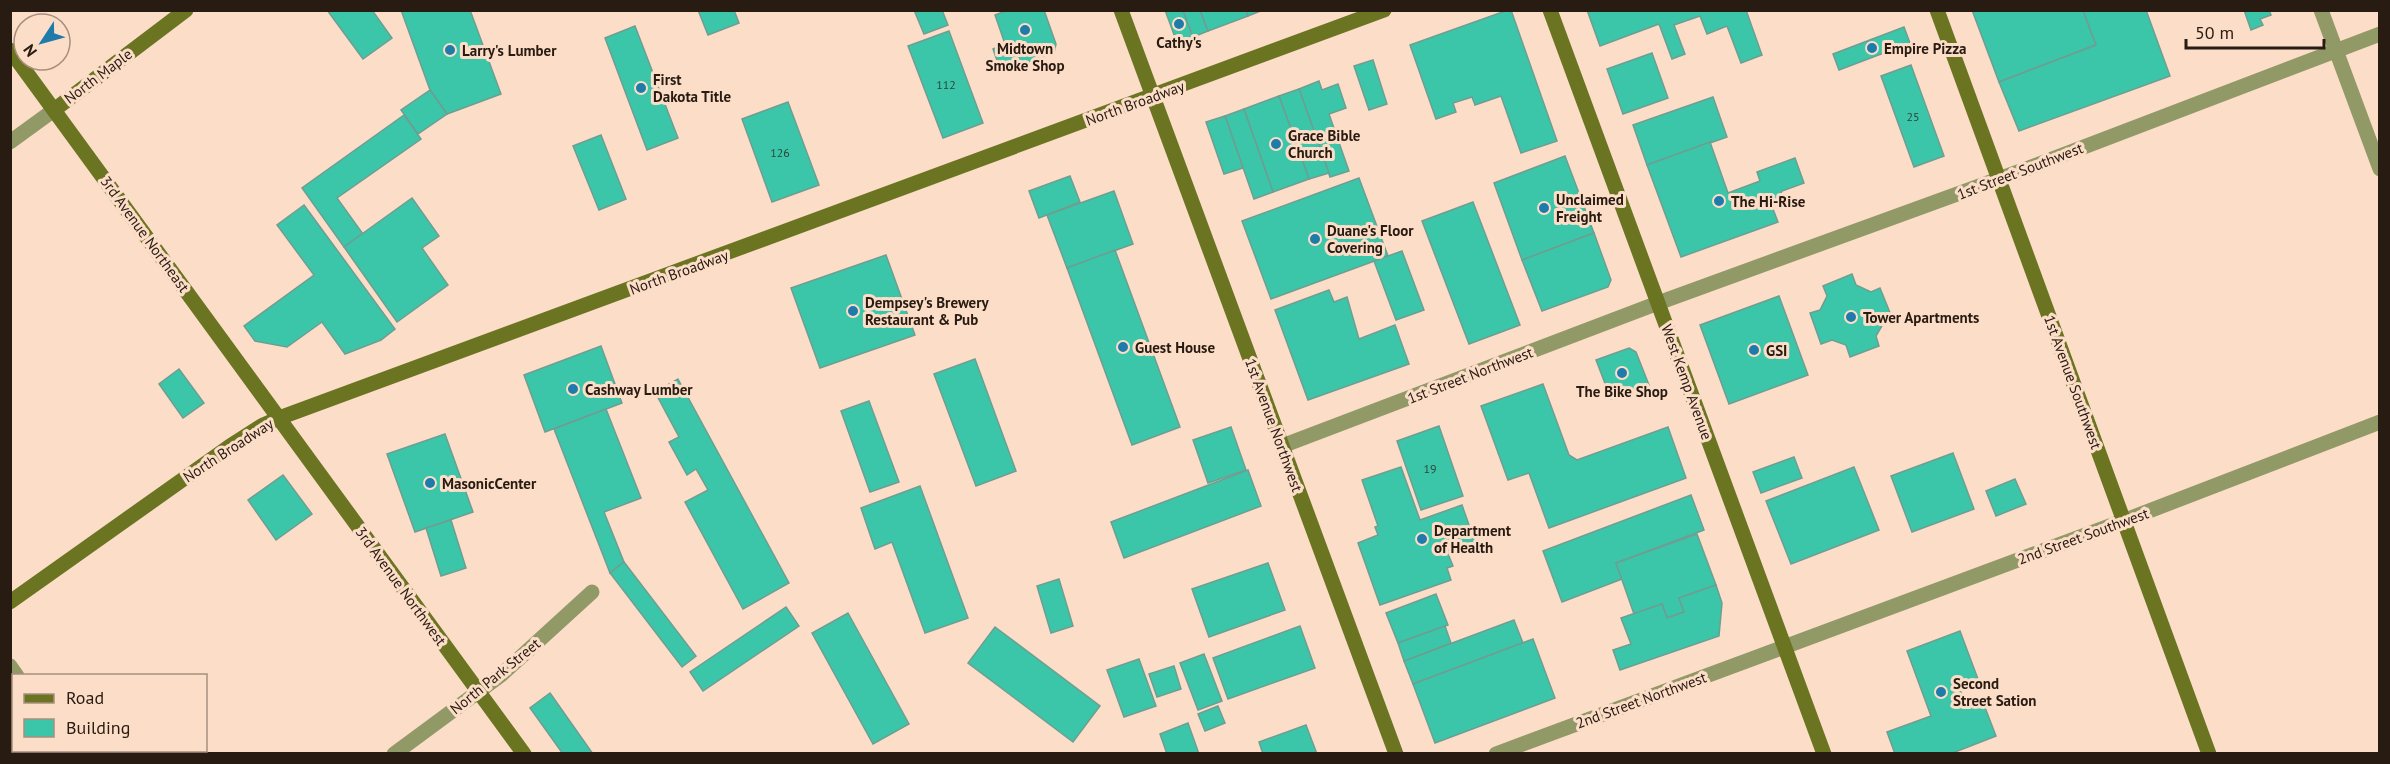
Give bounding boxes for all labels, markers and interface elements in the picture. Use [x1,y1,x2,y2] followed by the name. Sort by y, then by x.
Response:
[12,12,72,72] north arrow
[2186,12,2324,50] scale bar
[1172,17,1186,31] marker: Cathy's
[2195,21,2234,44] text: 50 m
[1018,23,1032,37] marker: Midtown Smoke Shop
[1156,33,1202,52] place label: Cathy's
[986,39,1064,75] place label: Midtown Smoke Shop
[1884,39,1967,58] place label: Empire Pizza
[19,41,41,61] text: N
[462,41,557,60] place label: Larry's Lumber
[1865,41,1879,55] marker: Empire Pizza
[443,43,457,57] marker: Larry's Lumber
[60,44,136,108] street label: North Maple
[653,70,732,106] place label: First Dakota Title
[1083,76,1187,130] street label: North Broadway
[936,77,956,92] house number: 112
[634,81,648,95] marker: First Dakota Title
[1906,109,1920,124] house number: 25
[1288,126,1361,162] place label: Grace Bible Church
[1269,137,1283,151] marker: Grace Bible Church
[1954,138,2086,204] street label: 1st Street Southwest
[770,145,790,160] house number: 126
[96,172,194,296] street label: 3rd Avenue Northeast
[1556,190,1624,226] place label: Unclaimed Freight
[1731,192,1806,211] place label: The Hi-Rise
[1712,194,1726,208] marker: The Hi-Rise
[1537,201,1551,215] marker: Unclaimed Freight
[1327,221,1414,257] place label: Duane's Floor Covering
[1308,232,1322,246] marker: Duane's Floor Covering
[627,245,731,299] street label: North Broadway
[865,293,989,329] place label: Dempsey's Brewery Restaurant & Pub
[846,304,860,318] marker: Dempsey's Brewery Restaurant & Pub
[1863,308,1979,327] place label: Tower Apartments
[1844,310,1858,324] marker: Tower Apartments
[2040,312,2106,452] street label: 1st Avenue Southwest
[1657,322,1717,442] street label: West Kemp Avenue
[1135,338,1215,357] place label: Guest House
[1116,340,1130,354] marker: Guest House
[1766,341,1787,360] place label: GSI
[1405,342,1535,408] street label: 1st Street Northwest
[1747,343,1761,357] marker: GSI
[1241,356,1307,494] street label: 1st Avenue Northwest
[1615,366,1629,380] marker: The Bike Shop
[585,380,693,399] place label: Cashway Lumber
[566,382,580,396] marker: Cashway Lumber
[1576,382,1668,401] place label: The Bike Shop
[179,414,277,486] street label: North Broadway
[1423,461,1437,476] house number: 19
[442,474,537,493] place label: MasonicCenter
[423,476,437,490] marker: MasonicCenter
[2015,503,2151,569] street label: 2nd Street Southwest
[1434,521,1512,557] place label: Department of Health
[351,523,451,649] street label: 3rd Avenue Northwest
[1415,532,1429,546] marker: Department of Health
[446,634,544,718] street label: North Park Street
[1573,668,1709,732] street label: 2nd Street Northwest
[12,674,207,752] legend
[1953,674,2037,710] place label: Second Street Sation
[1934,685,1948,699] marker: Second Street Sation
[66,686,104,709] text: Road
[66,716,130,739] text: Building

